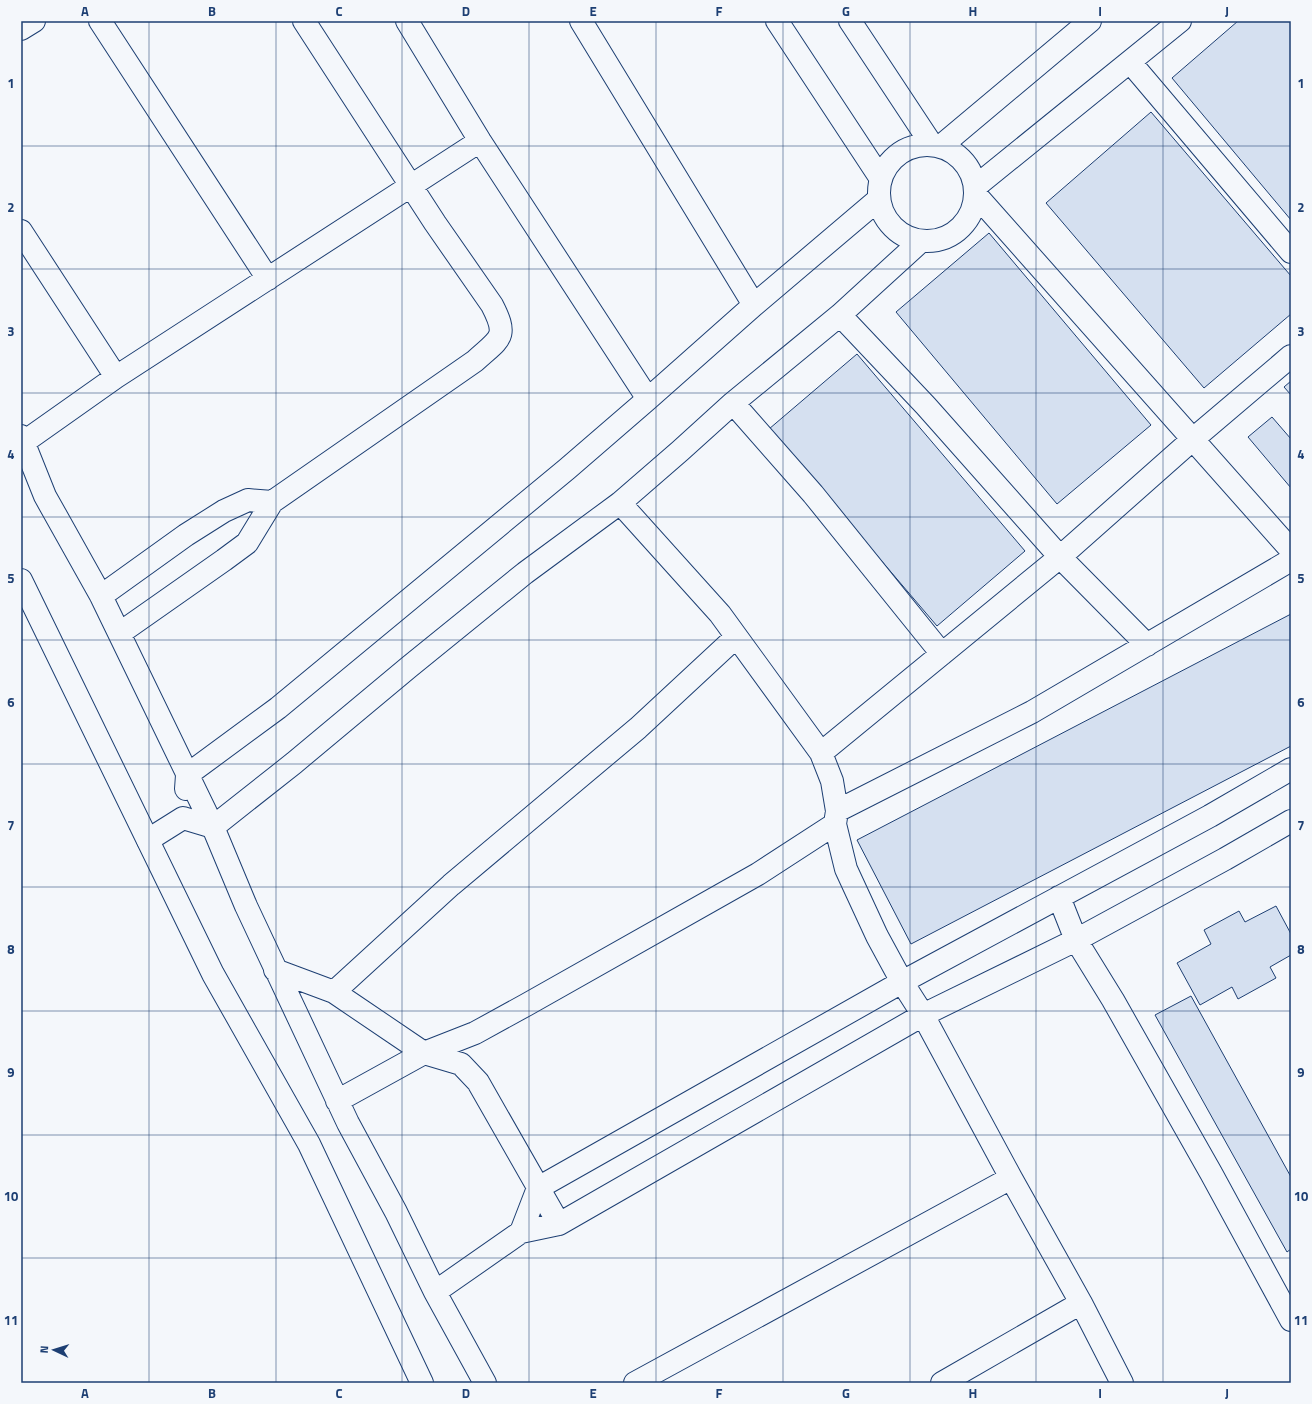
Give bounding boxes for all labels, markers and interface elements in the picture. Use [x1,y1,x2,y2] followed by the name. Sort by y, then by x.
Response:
[81,1,89,21] text: A
[208,1,216,21] text: B
[335,1,343,21] text: C
[462,1,470,21] text: D
[589,1,597,21] text: E
[716,1,723,21] text: F
[842,1,850,21] text: G
[969,1,977,21] text: H
[1098,1,1102,21] text: I
[1225,1,1229,21] text: J
[7,73,15,93] text: 1
[1297,73,1305,93] text: 1
[7,197,15,217] text: 2
[1297,197,1305,217] text: 2
[7,321,15,341] text: 3
[1297,321,1305,341] text: 3
[7,444,15,464] text: 4
[1297,444,1305,464] text: 4
[7,568,15,588] text: 5
[1297,568,1305,588] text: 5
[7,692,15,712] text: 6
[1297,692,1305,712] text: 6
[7,815,15,835] text: 7
[1297,815,1305,835] text: 7
[7,939,15,959] text: 8
[1297,939,1305,959] text: 8
[7,1062,15,1082] text: 9
[1297,1062,1305,1082] text: 9
[4,1186,18,1206] text: 10
[1294,1186,1308,1206] text: 10
[4,1310,18,1330] text: 11
[1294,1310,1308,1330] text: 11
[34,1330,74,1370] north arrow
[36,1345,52,1354] text: N
[81,1383,89,1403] text: A
[208,1383,216,1403] text: B
[335,1383,343,1403] text: C
[462,1383,470,1403] text: D
[589,1383,597,1403] text: E
[716,1383,723,1403] text: F
[842,1383,850,1403] text: G
[969,1383,977,1403] text: H
[1098,1383,1102,1403] text: I
[1225,1383,1229,1403] text: J

